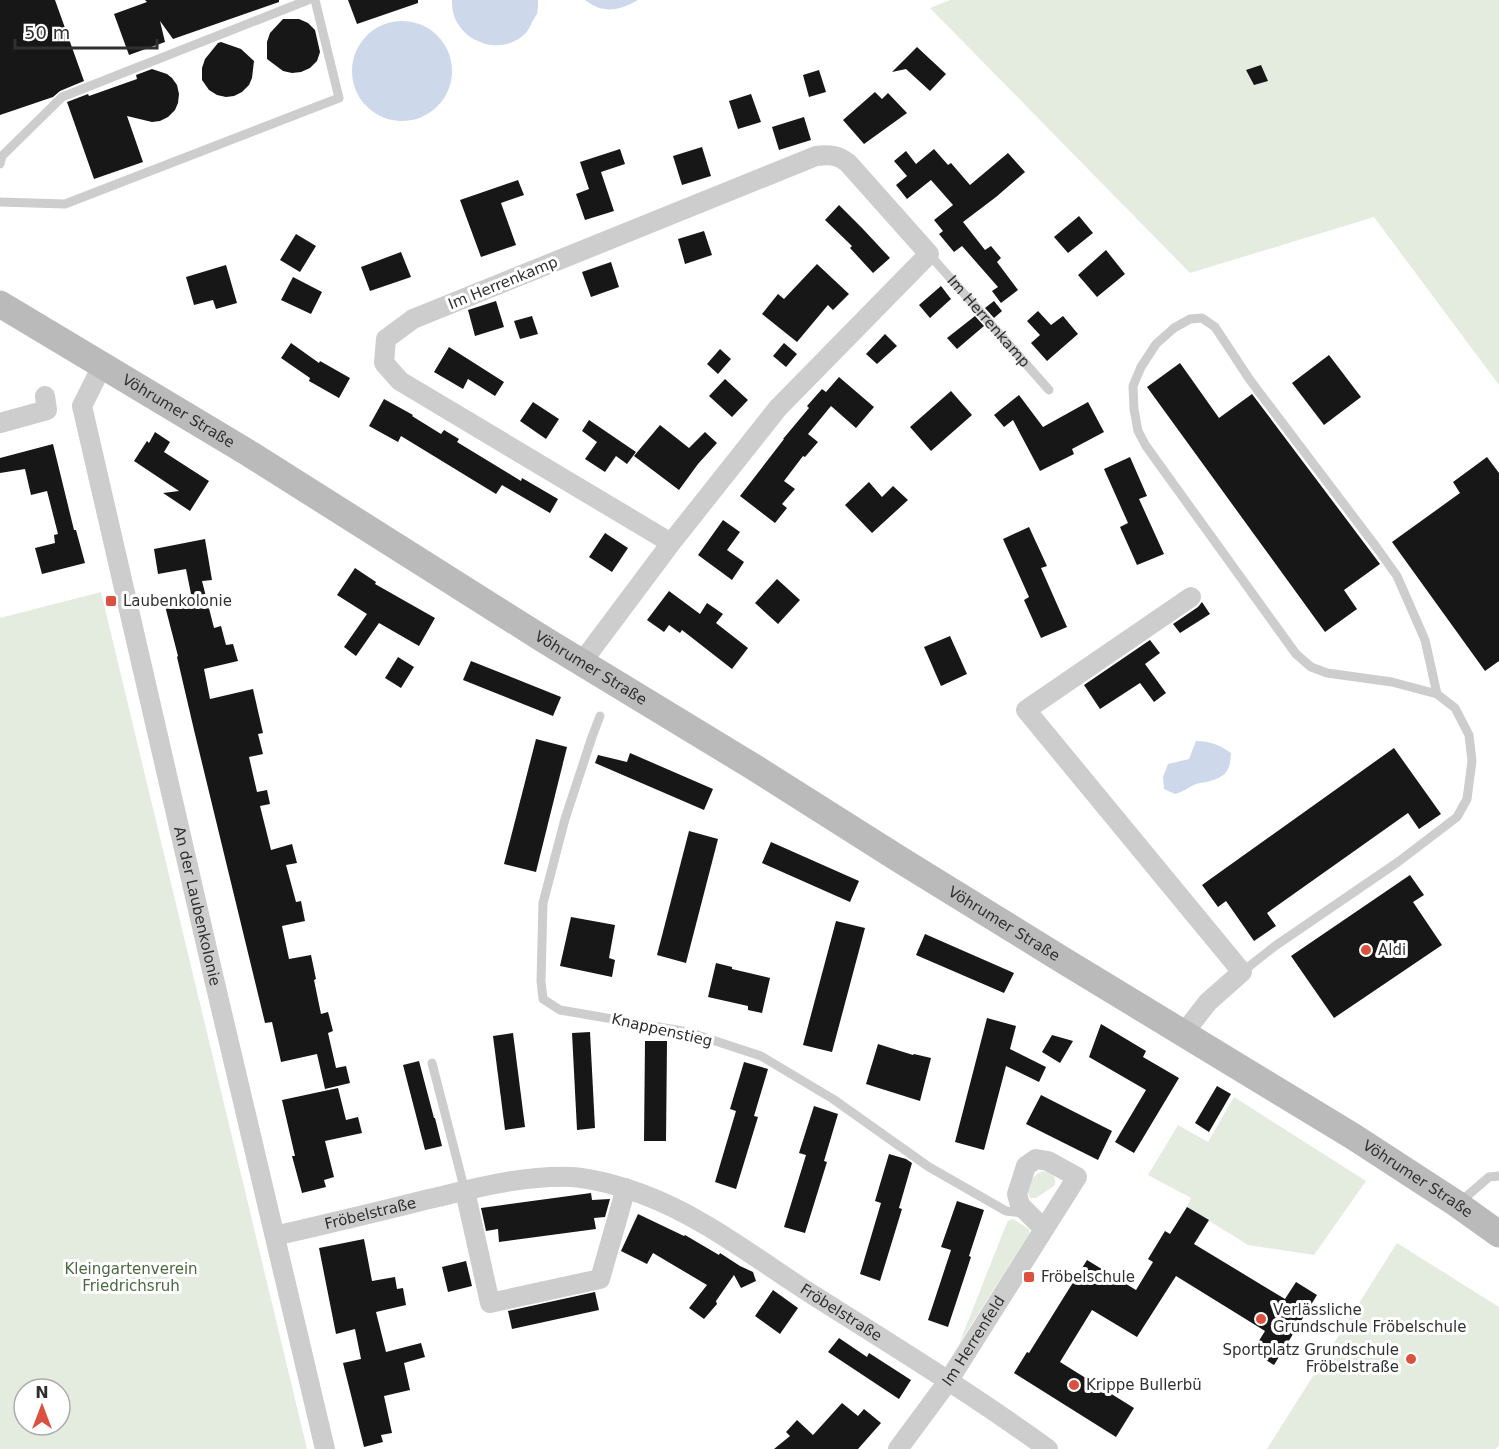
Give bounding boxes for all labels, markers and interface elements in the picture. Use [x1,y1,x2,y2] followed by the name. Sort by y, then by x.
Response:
[15,12,158,50] scale bar
[24,22,70,43] text: 50 m
[446,253,560,313] street label: Im Herrenkamp
[943,272,1034,371] street label: Im Herrenkamp
[119,370,238,452] street label: Vöhrumer Straße
[123,592,232,610] place label: Laubenkolonie
[104,594,118,608] marker: Laubenkolonie
[531,627,650,709] street label: Vöhrumer Straße
[170,825,224,988] street label: An der Laubenkolonie
[945,883,1063,965] street label: Vöhrumer Straße
[1378,941,1406,959] place label: Aldi
[1359,943,1373,957] marker: Aldi
[610,1010,714,1050] street label: Knappenstieg
[1359,1136,1476,1221] street label: Vöhrumer Straße
[323,1194,418,1233] street label: Fröbelstraße
[64,1260,198,1295] park label: Kleingartenverein Friedrichsruh
[1041,1268,1135,1286] place label: Fröbelschule
[1022,1270,1036,1284] marker: Fröbelschule
[797,1280,885,1345] street label: Fröbelstraße
[939,1293,1009,1390] street label: Im Herrenfeld
[1273,1301,1467,1336] place label: Verlässliche Grundschule Fröbelschule
[1254,1312,1268,1326] marker: Verlässliche Grundschule Fröbelschule
[1223,1341,1399,1376] place label: Sportplatz Grundschule Fröbelstraße
[1404,1352,1418,1366] marker: Sportplatz Grundschule Fröbelstraße
[1086,1376,1202,1394] place label: Krippe Bullerbü
[12,1377,72,1437] north arrow
[1067,1378,1081,1392] marker: Krippe Bullerbü
[35,1383,49,1402] text: N

